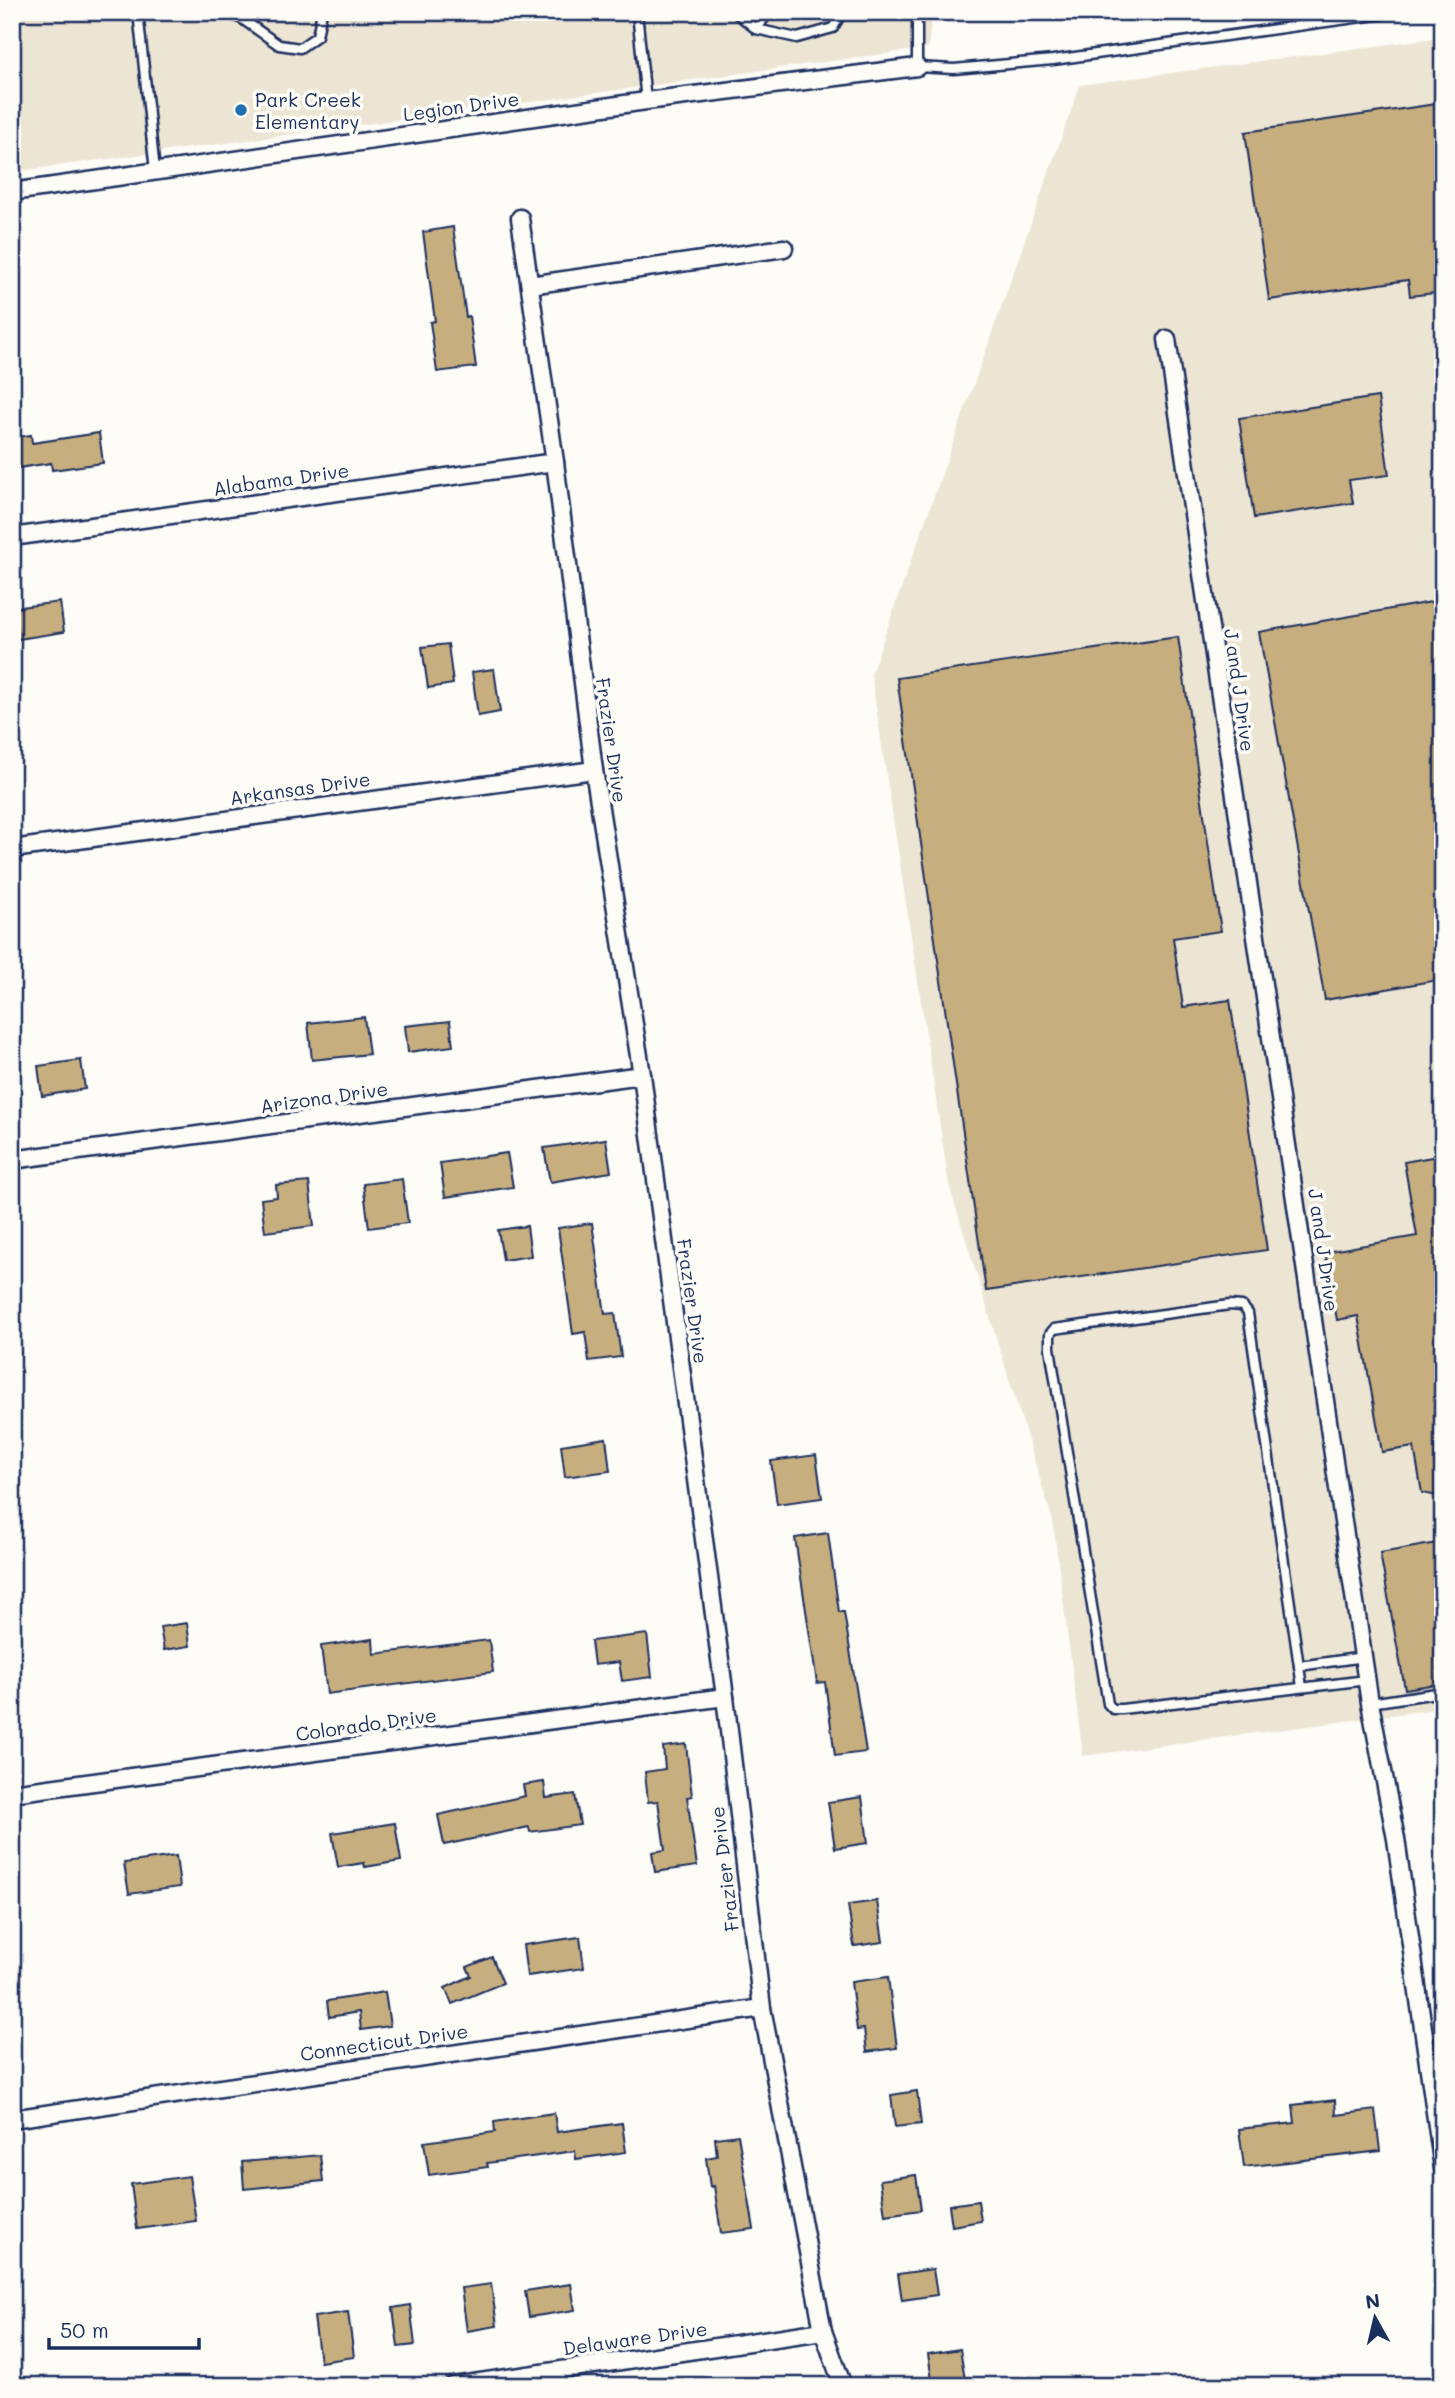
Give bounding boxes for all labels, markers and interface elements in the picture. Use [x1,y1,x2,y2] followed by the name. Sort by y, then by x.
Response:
[401,86,521,126] street label: Legion Drive
[255,87,361,134] place label: Park Creek Elementary
[233,102,249,118] marker: Park Creek Elementary
[211,457,351,501] street label: Alabama Drive
[1219,627,1261,753] street label: J and J Drive
[591,676,633,804] street label: Frazier Drive
[228,766,372,810] street label: Arkansas Drive
[258,1076,390,1118] street label: Arizona Drive
[1303,1187,1345,1313] street label: J and J Drive
[672,1237,714,1365] street label: Frazier Drive
[294,1702,438,1746] street label: Colorado Drive
[704,1805,744,1933] street label: Frazier Drive
[298,2018,470,2066] street label: Connecticut Drive
[1340,2282,1410,2352] north arrow
[1364,2287,1381,2314] text: N
[49,2307,200,2351] scale bar
[561,2315,709,2361] street label: Delaware Drive
[60,2316,109,2343] text: 50 m

